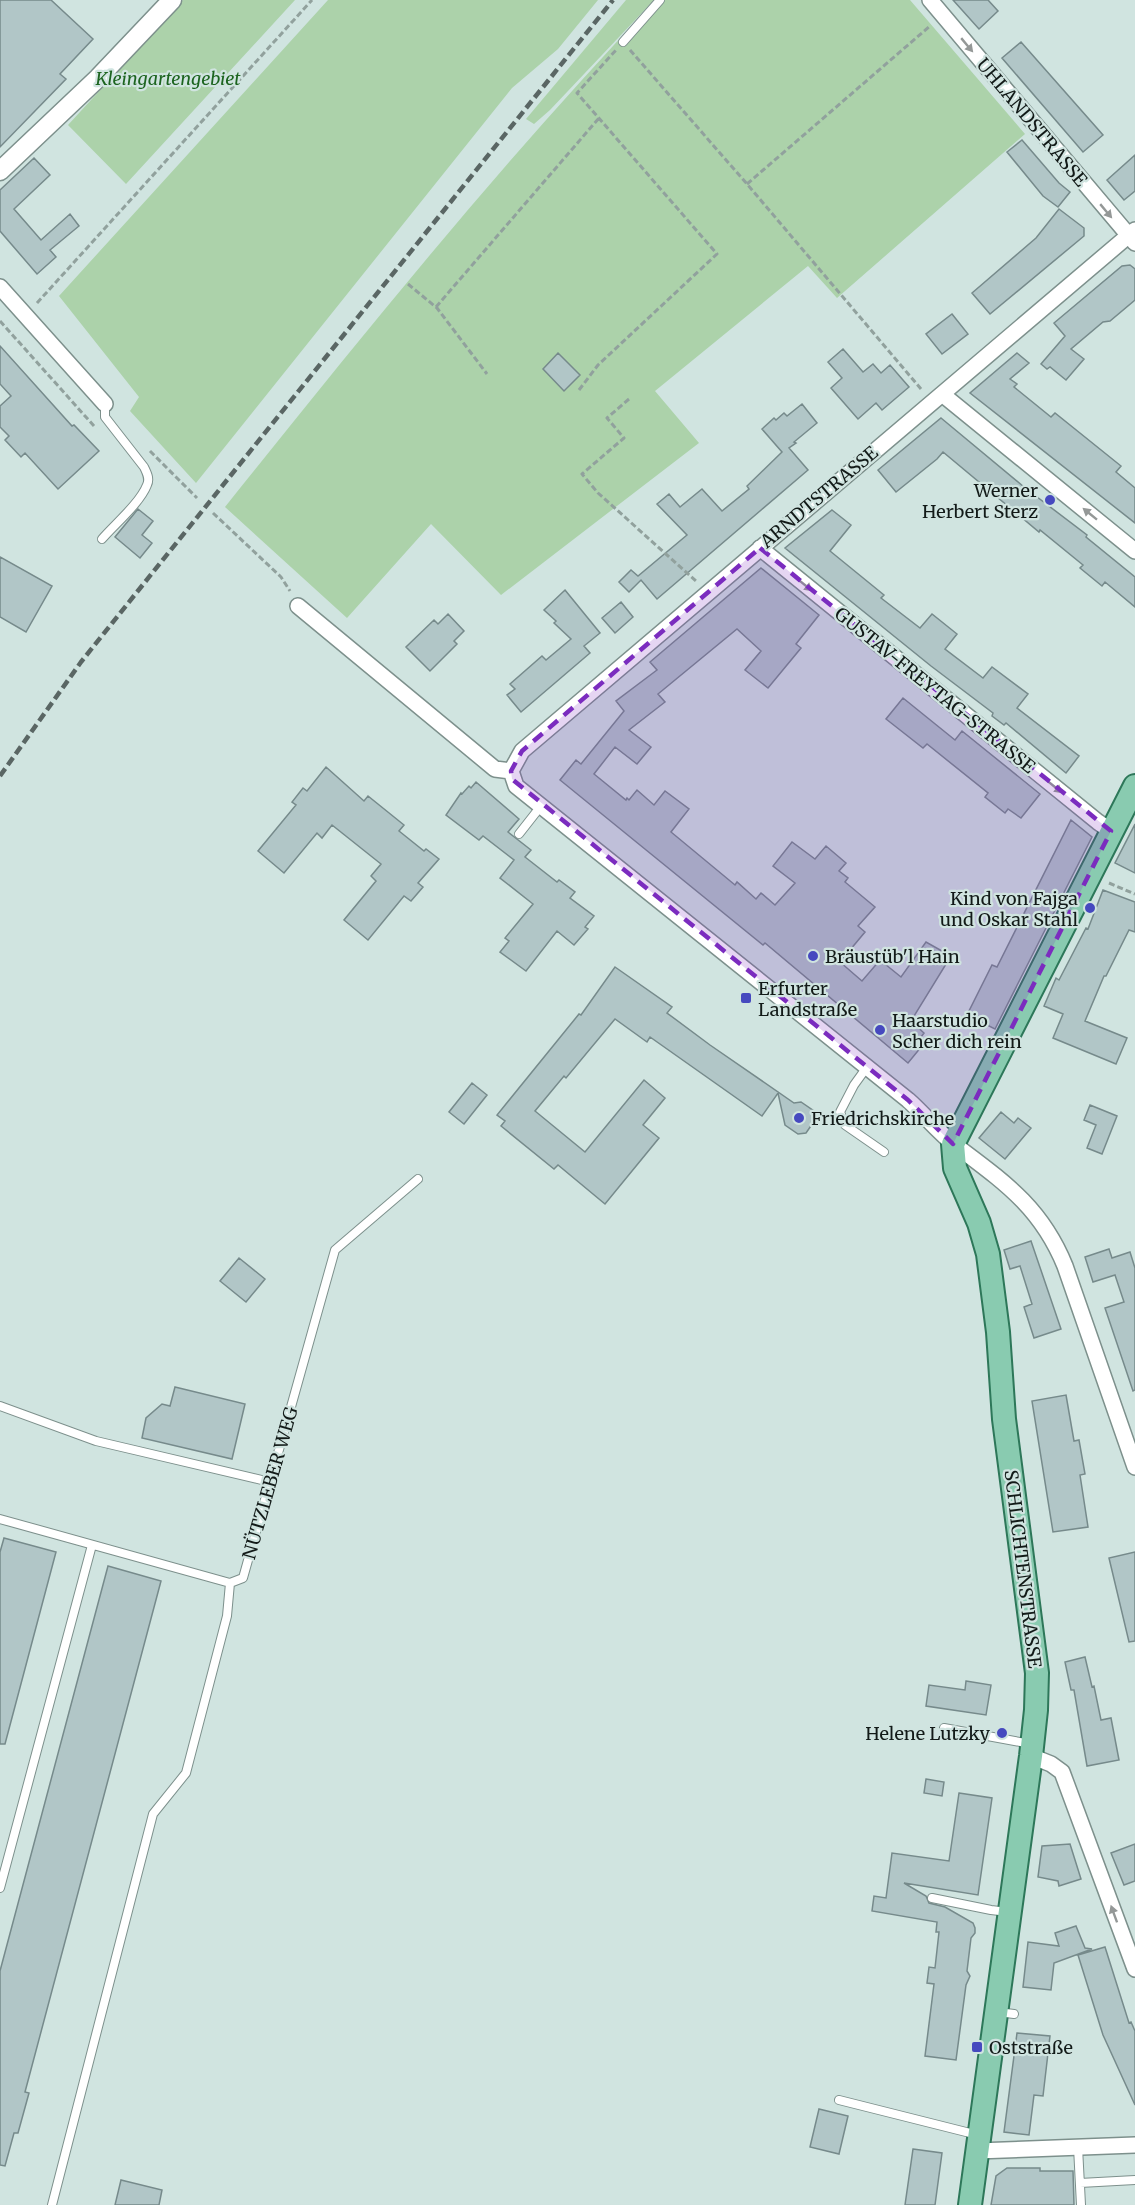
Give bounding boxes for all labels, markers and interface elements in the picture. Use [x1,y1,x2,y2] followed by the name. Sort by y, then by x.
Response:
[961,37,974,53] one-way arrow
[972,53,1093,191] street label: UHLANDSTRASSE
[94,67,241,90] park label: Kleingartengebiet
[1099,203,1112,218] one-way arrow
[755,441,883,554] street label: ARNDTSTRASSE
[922,479,1038,523] place label: Werner Herbert Sterz
[1043,493,1057,507] marker: Werner Herbert Sterz
[1082,508,1098,521] one-way arrow
[797,578,813,591] one-way arrow
[830,602,1040,778] street label: GUSTAV-FREYTAG-STRASSE
[1047,780,1062,793] one-way arrow
[940,887,1078,931] place label: Kind von Fajga und Oskar Stahl
[1083,901,1097,915] marker: Kind von Fajga und Oskar Stahl
[825,945,960,968] place label: Bräustüb'l Hain
[806,949,820,963] marker: Bräustüb'l Hain
[758,977,857,1021] place label: Erfurter Landstraße
[739,991,753,1005] marker: Erfurter Landstraße
[892,1009,1022,1053] place label: Haarstudio Scher dich rein
[873,1023,887,1037] marker: Haarstudio Scher dich rein
[811,1107,954,1130] place label: Friedrichskirche
[792,1111,806,1125] marker: Friedrichskirche
[237,1404,303,1562] street label: NÜTZLEBER WEG
[999,1469,1047,1670] street label: SCHLICHTENSTRASSE
[865,1722,991,1745] place label: Helene Lutzky
[995,1726,1009,1740] marker: Helene Lutzky
[1109,1905,1119,1923] one-way arrow
[989,2036,1073,2059] place label: Oststraße
[970,2040,984,2054] marker: Oststraße

